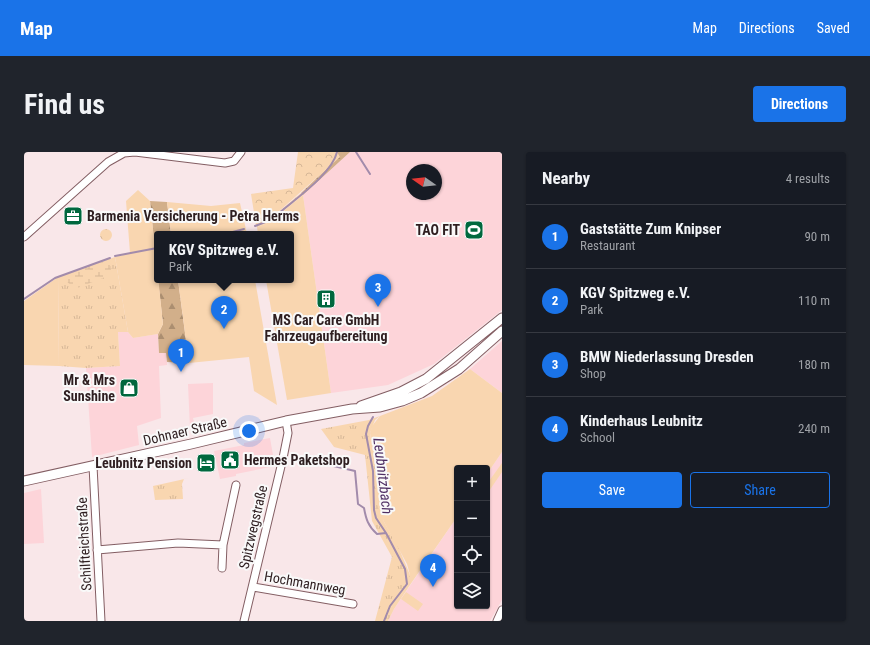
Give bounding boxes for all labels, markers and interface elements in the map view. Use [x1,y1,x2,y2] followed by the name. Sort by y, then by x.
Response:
[20,17,53,40] text: Map
[693,20,717,36] text: Map
[739,20,795,36] text: Directions
[817,20,850,36] text: Saved
[753,86,846,122] button: Directions
[24,88,105,121] text: Find us
[406,164,442,200] north arrow
[542,168,590,188] text: Nearby
[786,171,830,186] text: 4 results
[62,205,84,227] office icon: Barmenia Versicherung - Petra Herms
[87,208,299,224] place label: Barmenia Versicherung - Petra Herms
[463,219,485,241] sports icon: TAO FIT
[580,220,721,238] text: Gaststätte Zum Knipser
[415,222,460,238] place label: TAO FIT
[552,229,558,244] text: 1
[804,229,830,244] text: 90 m
[154,231,294,283] popup
[580,238,635,253] text: Restaurant
[169,241,279,259] text: KGV Spitzweg e.V.
[169,259,192,274] text: Park
[365,274,391,307] pin: 3
[580,284,690,302] text: KGV Spitzweg e.V.
[315,288,337,310] building icon: MS Car Care GmbH Fahrzeugaufbereitung
[552,293,558,308] text: 2
[798,293,830,308] text: 110 m
[211,296,237,329] pin: 2
[580,302,603,317] text: Park
[265,312,387,344] place label: MS Car Care GmbH Fahrzeugaufbereitung
[168,339,194,372] pin: 1
[580,348,754,366] text: BMW Niederlassung Dresden
[552,357,558,372] text: 3
[798,357,830,372] text: 180 m
[580,366,606,381] text: Shop
[63,372,115,404] place label: Mr & Mrs Sunshine
[118,377,140,399] shop icon: Mr & Mrs Sunshine
[580,412,703,430] text: Kinderhaus Leubnitz
[142,414,229,448] street label: Dohnaer Straße
[239,421,259,441] your location
[552,421,558,436] text: 4
[798,421,830,436] text: 240 m
[580,430,615,445] text: School
[369,437,397,515] water label: Leubnitzbach
[219,449,241,471] public building icon: Hermes Paketshop
[195,452,217,474] hotel icon: Leubnitz Pension
[244,452,350,468] place label: Hermes Paketshop
[95,455,192,471] place label: Leubnitz Pension
[454,465,490,609] map controls
[454,465,490,501] button: +
[542,472,682,508] button: Save
[690,472,830,508] button: Share
[236,483,270,570] street label: Spitzwegstraße
[74,496,94,591] street label: Schilfteichstraße
[454,501,490,537] button: −
[454,537,490,573] button: locate
[420,554,446,587] pin: 4
[263,568,347,598] street label: Hochmannweg
[454,573,490,609] button: layers

